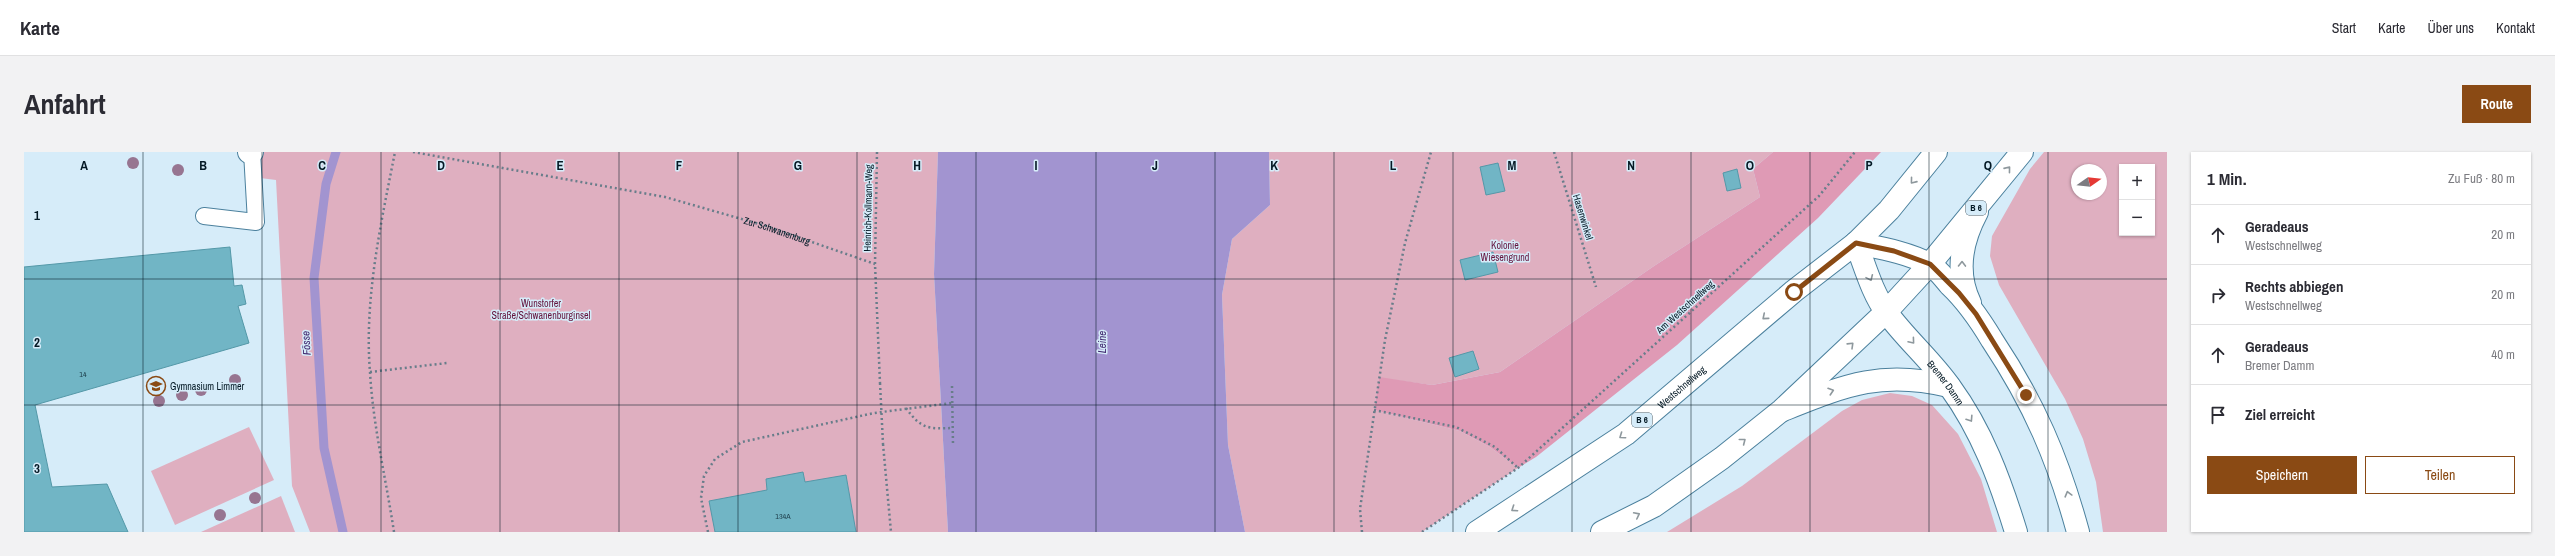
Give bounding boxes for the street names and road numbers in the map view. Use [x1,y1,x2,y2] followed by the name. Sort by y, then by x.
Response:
[861,164,875,252] street label: Heinrich-Kollmann-Weg
[1570,193,1596,242] street label: Hasenwinkel
[1966,201,1986,215] road number: B 6
[742,213,813,248] street label: Zur Schwanenburg
[1653,277,1717,337] street label: Am Westschnellweg
[1925,357,1967,408] street label: Bremer Damm
[1655,362,1708,411] street label: Westschnellweg
[1632,413,1652,427] road number: B 6

